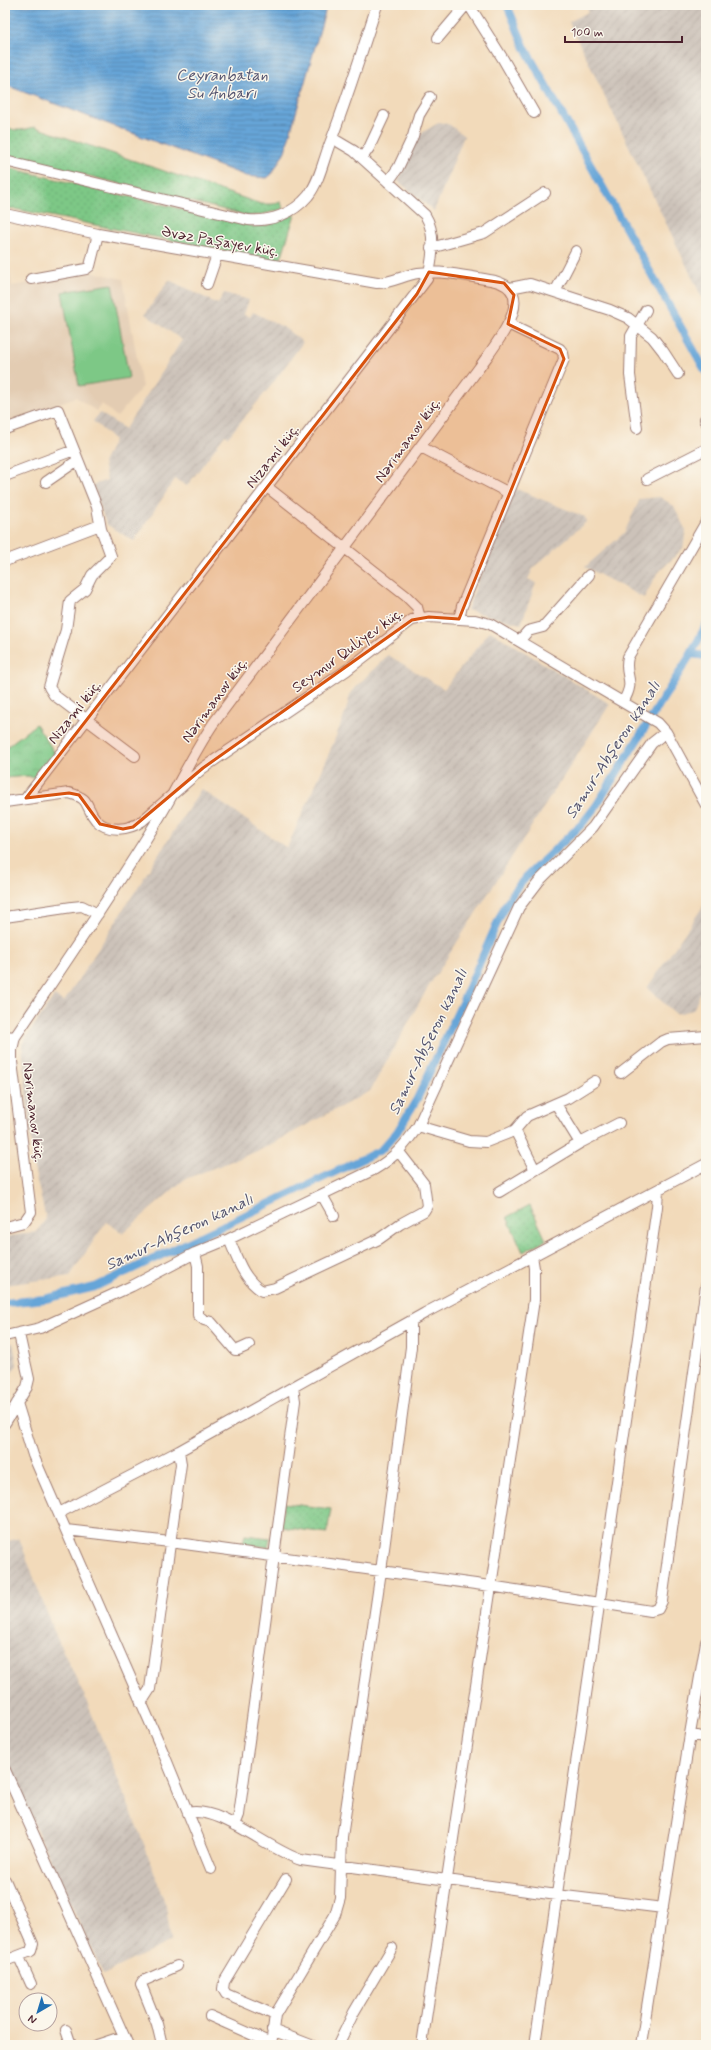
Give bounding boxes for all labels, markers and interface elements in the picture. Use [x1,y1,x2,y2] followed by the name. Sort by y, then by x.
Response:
[565,18,682,44] scale bar
[571,25,603,41] text: 100 m
[176,65,268,104] water label: Ceyranbatan Su Anbarı
[160,222,280,262] street label: Əvəz Paşayev küç.
[370,394,445,487] street label: Nərimanov küç.
[241,420,304,493] street label: Nizami küç.
[288,604,407,698] street label: Seymur Quliyev küç.
[177,654,252,747] street label: Nərimanov küç.
[43,676,106,749] street label: Nizami küç.
[561,676,666,823] water label: Samur-Abşeron kanalı
[384,964,473,1118] water label: Samur-Abşeron kanalı
[17,1061,49,1163] street label: Nərimanov küç.
[103,1189,257,1276] water label: Samur-Abşeron kanalı
[18,1992,58,2032] north arrow
[25,2011,40,2027] text: N

